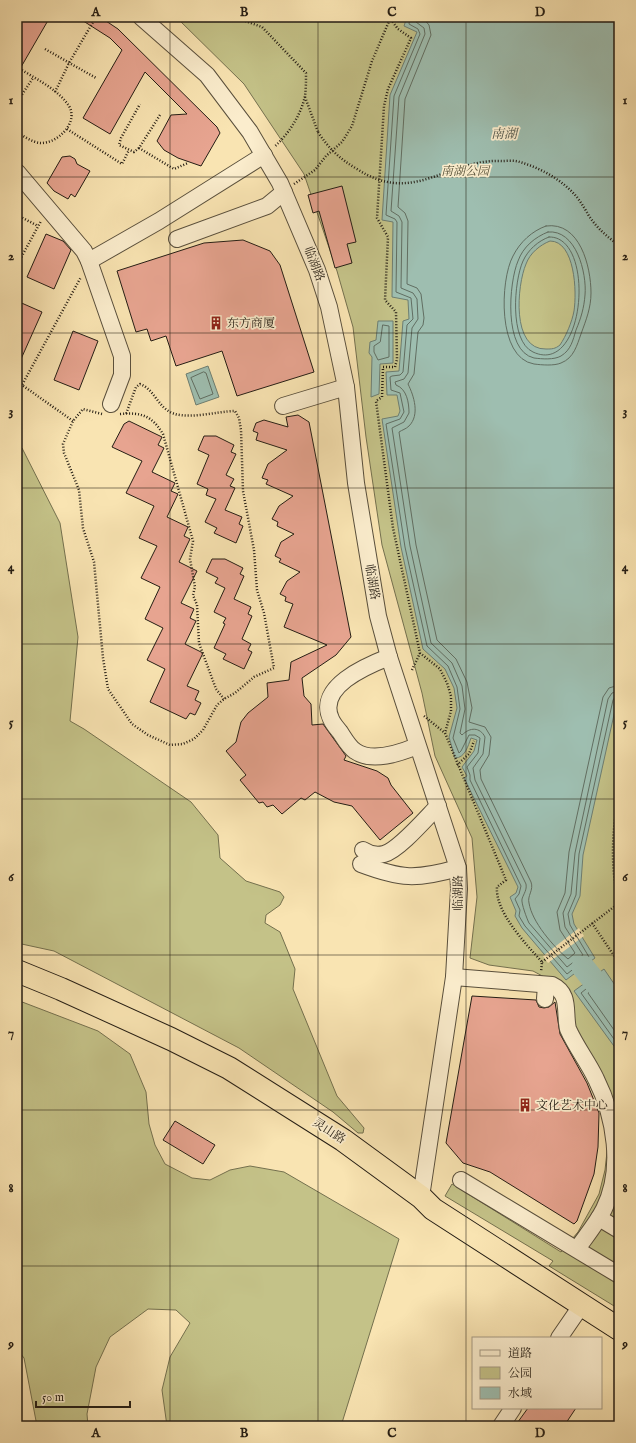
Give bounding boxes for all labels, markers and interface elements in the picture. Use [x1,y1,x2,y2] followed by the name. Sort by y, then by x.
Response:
[91,4,102,21] text: A
[240,4,249,21] text: B
[387,4,397,21] text: C
[535,4,546,21] text: D
[9,92,14,109] text: 1
[623,92,628,109] text: 1
[491,126,519,143] water label: 南湖
[441,164,491,179] park label: 南湖公园
[301,245,327,283] street label: 临湖路
[8,248,14,265] text: 2
[622,248,628,265] text: 2
[208,315,224,331] building icon: 东方商厦
[227,316,275,331] place label: 东方商厦
[9,403,14,420] text: 3
[623,403,628,420] text: 3
[8,559,15,576] text: 4
[622,559,629,576] text: 4
[361,563,383,601] street label: 临湖路
[9,714,14,731] text: 5
[623,714,628,731] text: 5
[8,869,14,886] text: 6
[622,869,628,886] text: 6
[451,875,466,911] street label: 临湖路
[8,1025,14,1042] text: 7
[622,1025,628,1042] text: 7
[517,1097,533,1113] building icon: 文化艺术中心
[536,1098,608,1113] place label: 文化艺术中心
[310,1115,348,1147] street label: 灵山路
[8,1180,14,1197] text: 8
[622,1180,628,1197] text: 8
[7,1336,14,1353] text: 9
[621,1336,628,1353] text: 9
[472,1337,602,1409] legend
[508,1346,532,1361] text: 道路
[508,1366,532,1381] text: 公园
[36,1383,130,1409] scale bar
[508,1386,532,1401] text: 水域
[42,1390,64,1405] text: 50 m
[91,1425,102,1442] text: A
[240,1425,249,1442] text: B
[387,1425,397,1442] text: C
[535,1425,546,1442] text: D

